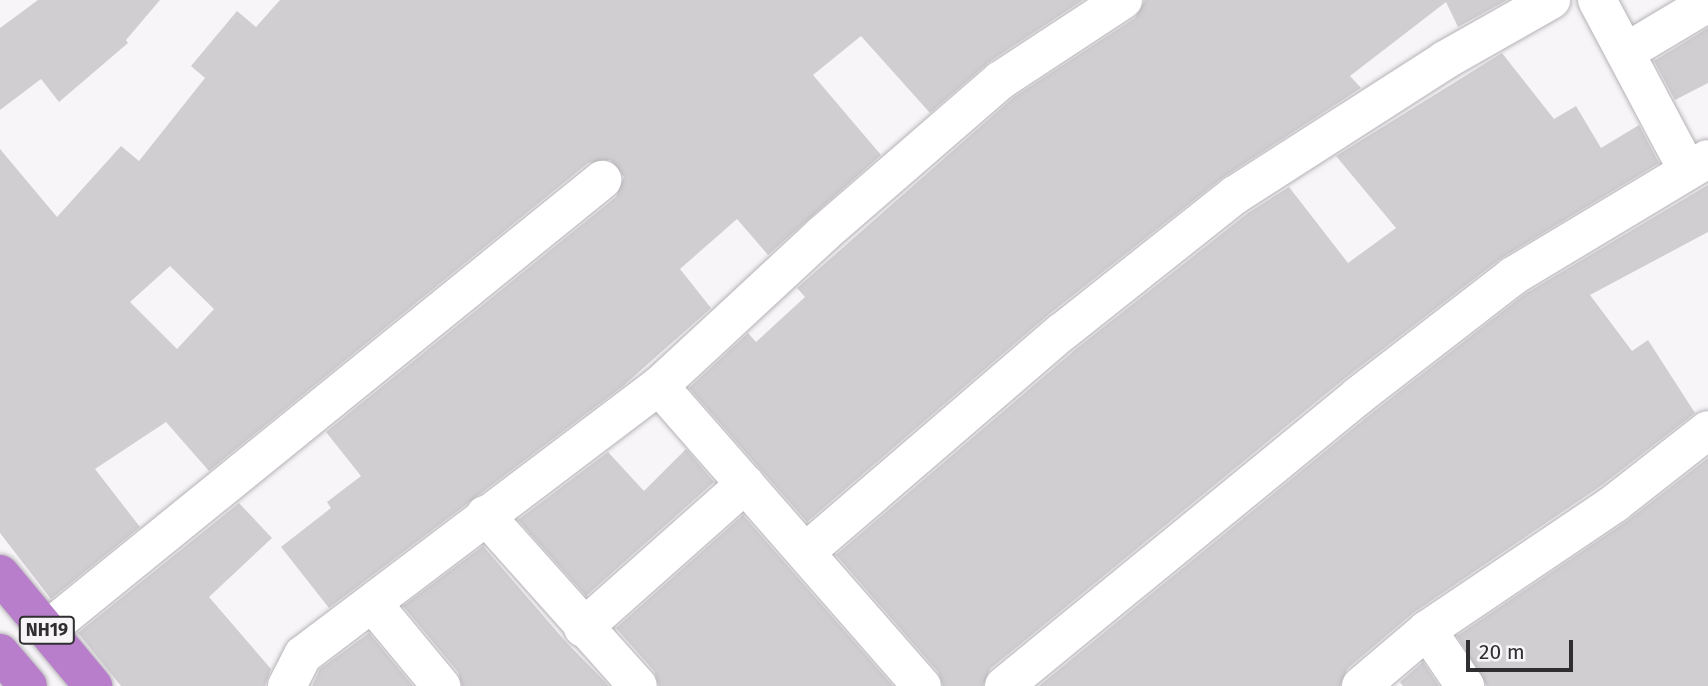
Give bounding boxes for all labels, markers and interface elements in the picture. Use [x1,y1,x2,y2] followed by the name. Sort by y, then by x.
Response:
[17,616,77,644] road number: NH19
[1470,626,1577,670] scale bar
[1479,639,1525,665] text: 20 m

